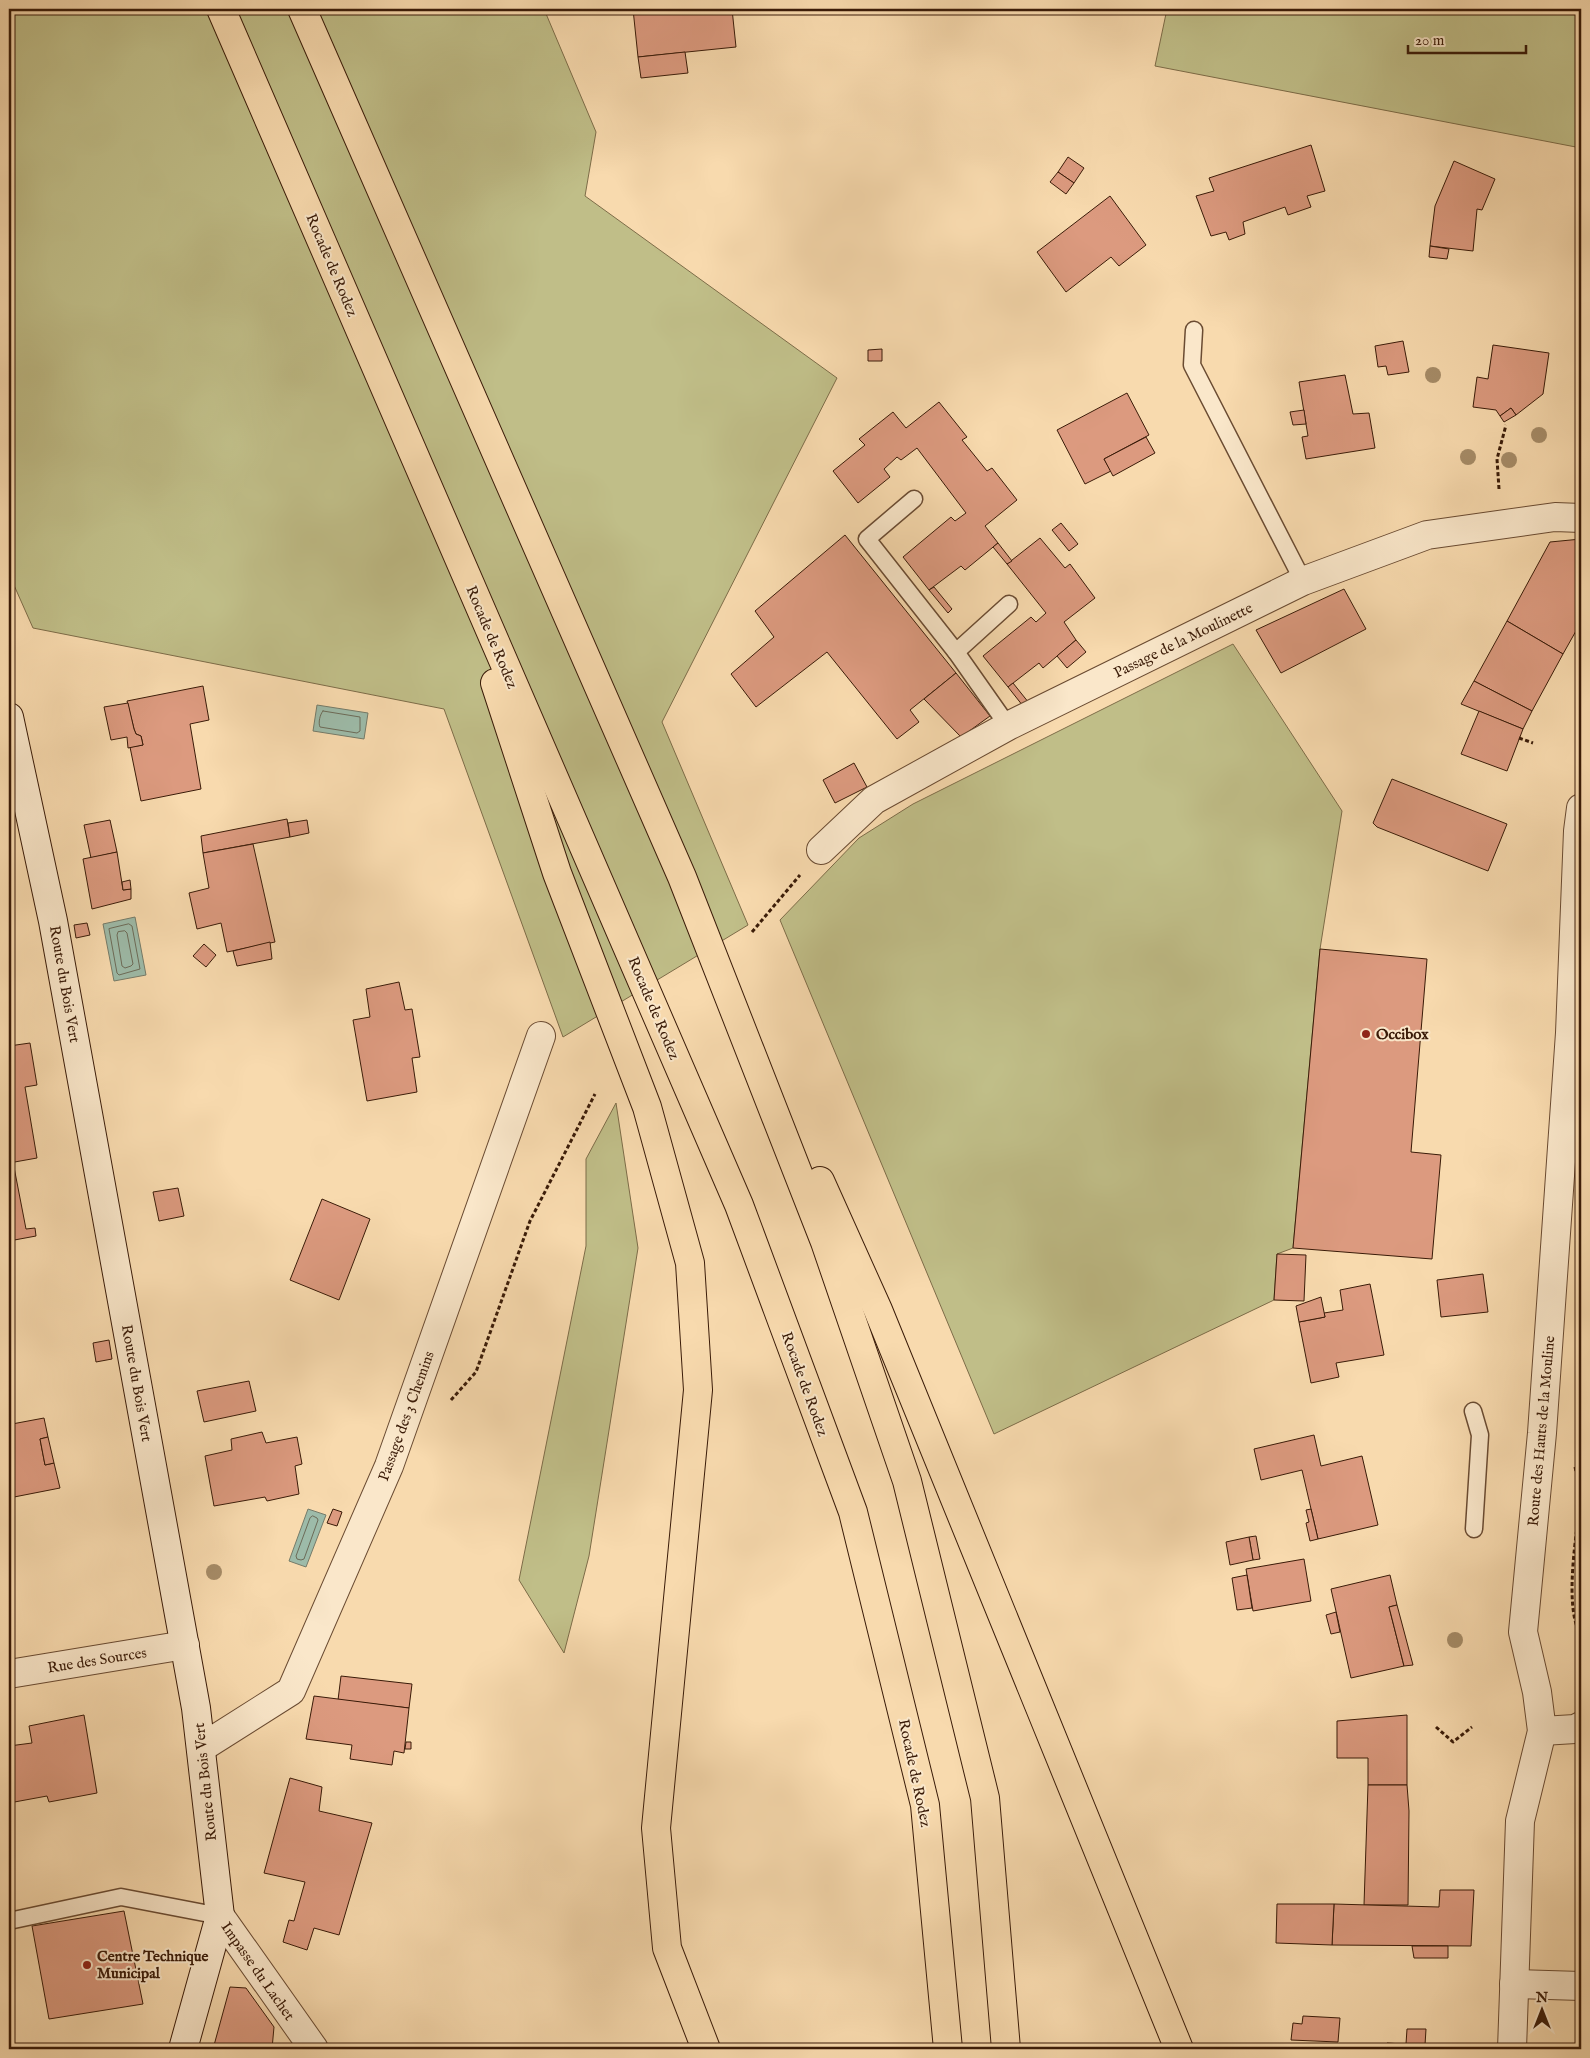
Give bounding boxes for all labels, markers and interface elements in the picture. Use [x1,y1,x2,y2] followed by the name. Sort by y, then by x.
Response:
[1408,22,1525,54] scale bar
[1415,31,1445,50] text: 20 m
[301,211,362,320] street label: Rocade de Rodez
[461,583,522,692] street label: Rocade de Rodez
[1111,598,1256,682] street label: Passage de la Moulinette
[45,924,84,1044] street label: Route du Bois Vert
[623,954,684,1063] street label: Rocade de Rodez
[1376,1025,1429,1044] place label: Occibox
[1360,1028,1372,1040] marker: Occibox
[117,1323,156,1443] street label: Route du Bois Vert
[777,1329,832,1439] street label: Rocade de Rodez
[1524,1335,1559,1527] street label: Route des Hauts de la Mouline
[374,1349,439,1484] street label: Passage des 3 Chemins
[46,1643,148,1678] street label: Rue des Sources
[894,1717,935,1829] street label: Rocade de Rodez
[190,1722,221,1842] street label: Route du Bois Vert
[217,1918,299,2024] street label: Impasse du Lachet
[97,1947,208,1983] place label: Centre Technique Municipal
[81,1959,93,1971] marker: Centre Technique Municipal
[1518,1986,1568,2036] north arrow
[1535,1989,1548,2007] text: N

